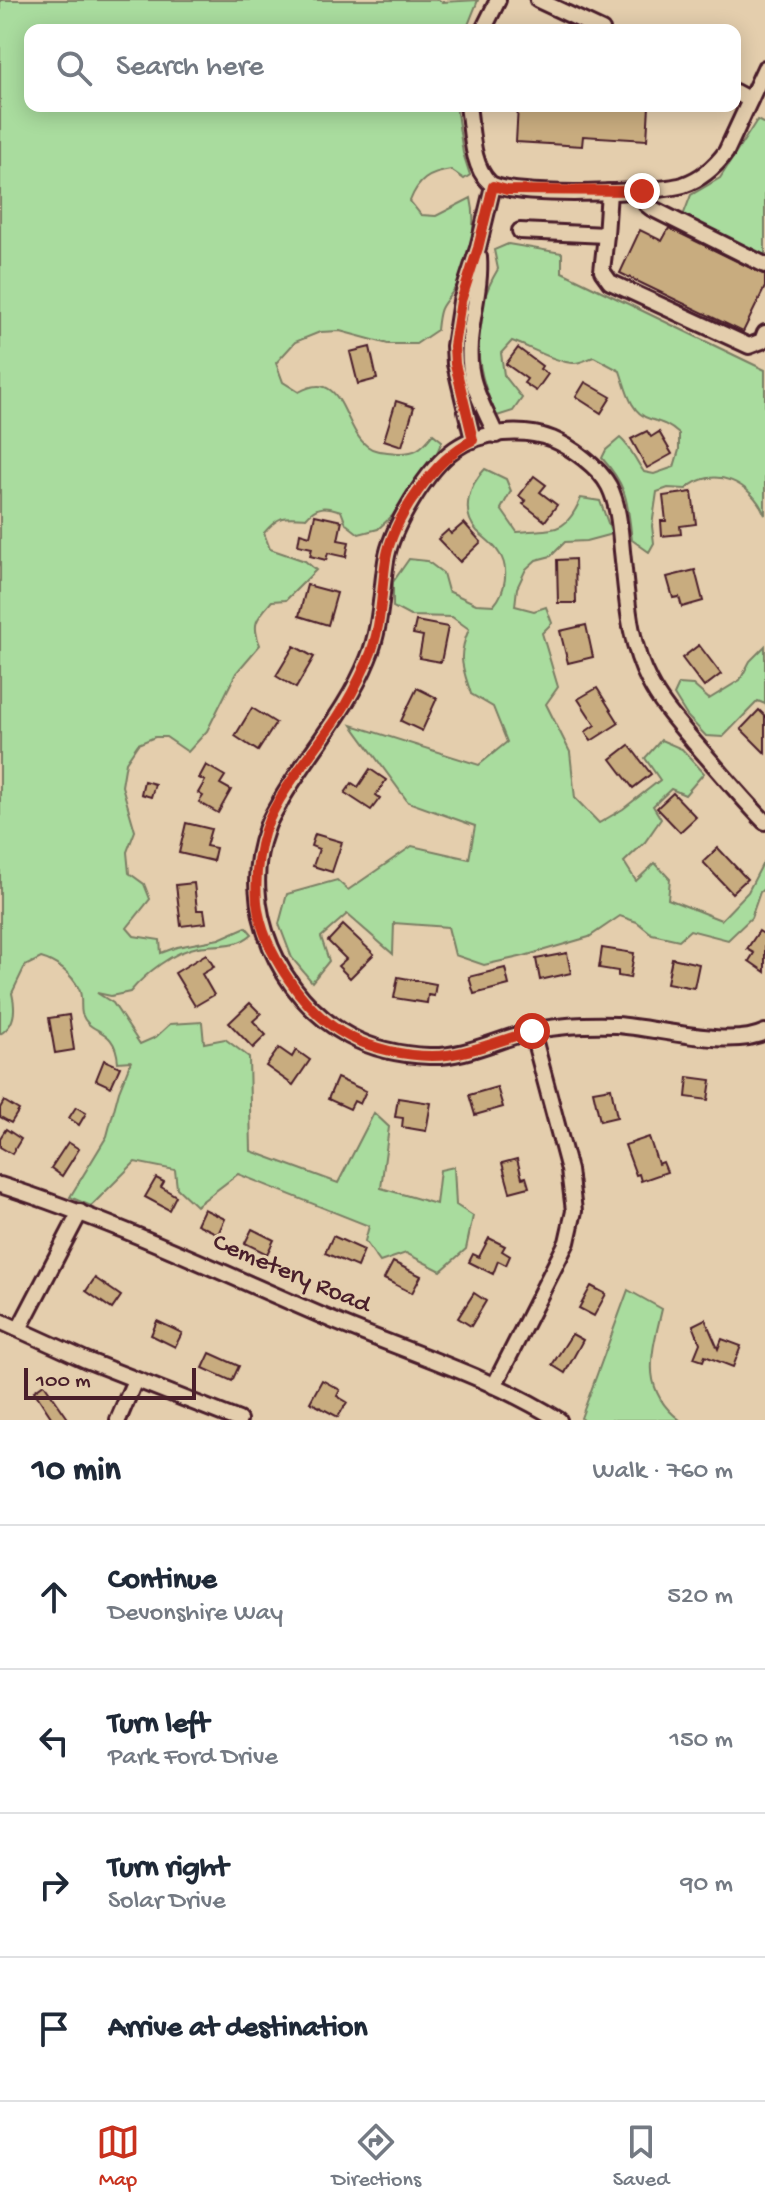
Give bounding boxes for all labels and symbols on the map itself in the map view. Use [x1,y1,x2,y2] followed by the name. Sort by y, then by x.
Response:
[624,173,660,209] route end
[514,1013,550,1049] route start
[207,1228,376,1323] street label: Cemetery Road
[24,1364,196,1400] scale bar

